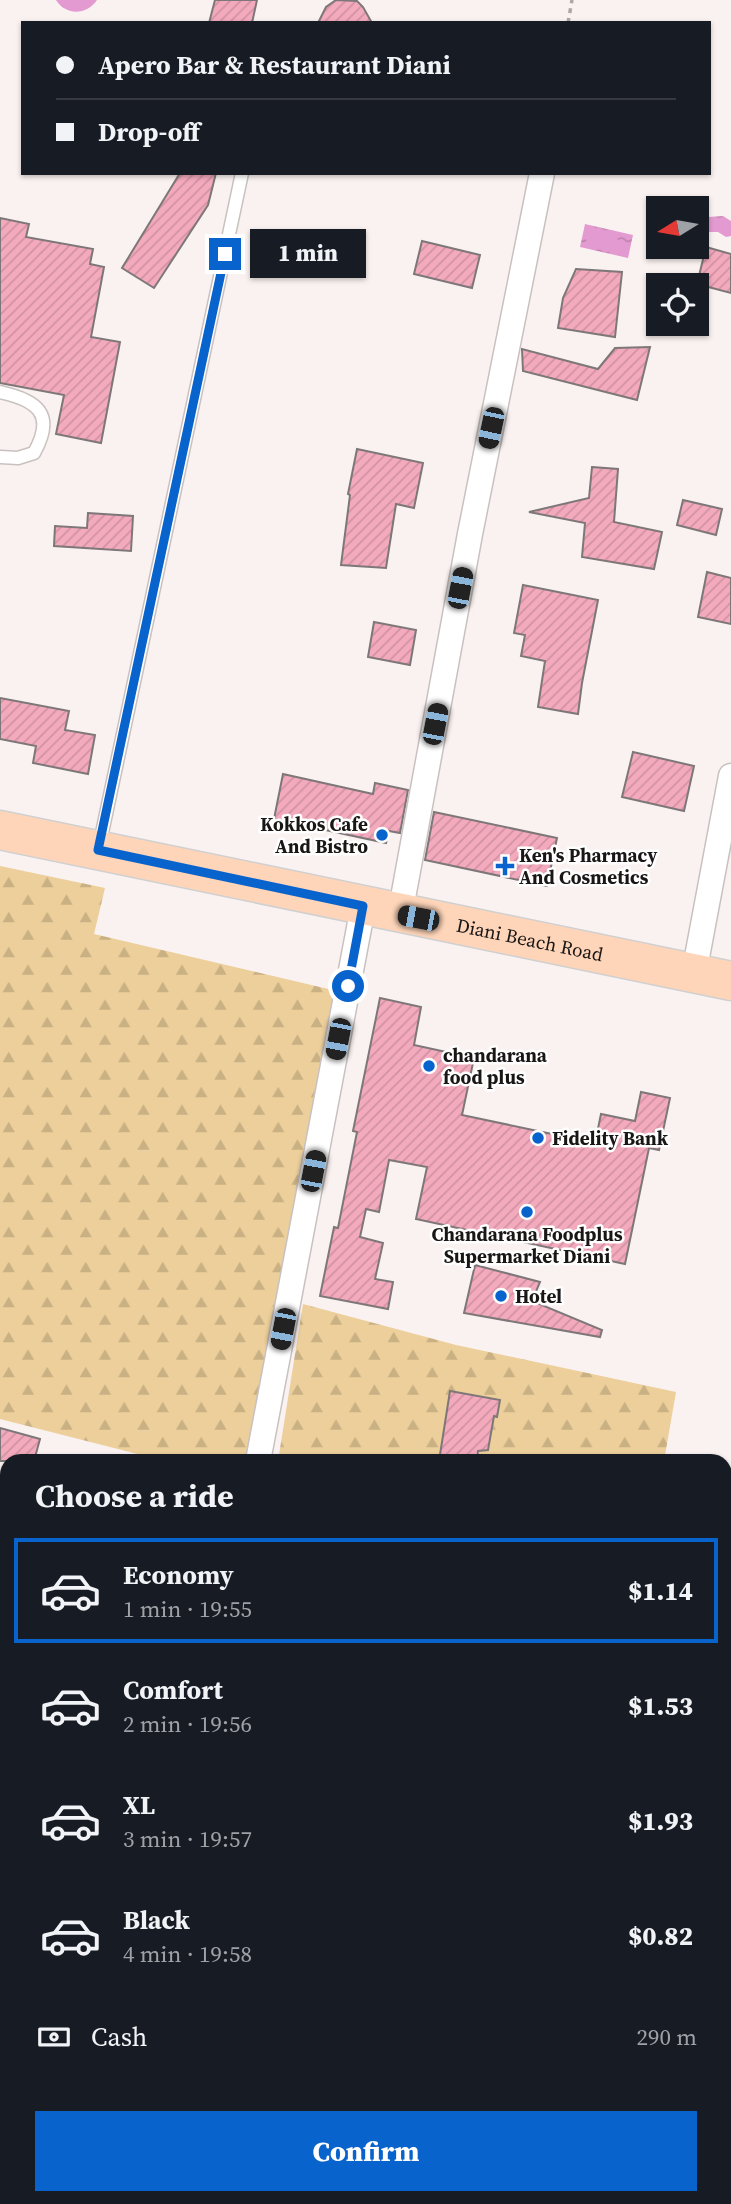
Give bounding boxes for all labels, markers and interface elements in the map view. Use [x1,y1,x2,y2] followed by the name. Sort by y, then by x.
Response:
[98,47,451,83] text: Apero Bar & Restaurant Diani
[98,114,200,150] text: Drop-off
[646,196,709,259] north arrow
[646,196,709,336] map controls
[250,230,365,278] callout: 1 min
[278,237,338,269] text: 1 min
[209,238,241,270] route end
[646,273,709,336] button: locate
[477,405,506,451] car
[446,565,475,611] car
[421,701,450,747] car
[260,811,368,859] place label: Kokkos Cafe And Bistro
[374,827,390,843] marker: Kokkos Cafe And Bistro
[519,842,658,890] place label: Ken's Pharmacy And Cosmetics
[497,858,513,874] marker: Ken's Pharmacy And Cosmetics
[396,904,441,932] car
[454,912,606,967] street label: Diani Beach Road
[332,970,364,1002] route start
[324,1016,353,1062] car
[443,1042,548,1090] place label: chandarana food plus
[421,1058,437,1074] marker: chandarana food plus
[552,1125,669,1151] place label: Fidelity Bank
[530,1130,546,1146] marker: Fidelity Bank
[299,1148,328,1194] car
[519,1204,535,1220] marker: Chandarana Foodplus Supermarket Diani
[431,1221,623,1269] place label: Chandarana Foodplus Supermarket Diani
[515,1283,562,1309] place label: Hotel
[493,1288,509,1304] marker: Hotel
[269,1306,298,1352] car
[35,1474,234,1518] text: Choose a ride
[123,1557,234,1593] text: Economy
[39,1559,102,1622] icon: car
[628,1573,693,1609] text: $1.14
[123,1593,252,1625] text: 1 min · 19:55
[123,1672,223,1708] text: Comfort
[39,1674,102,1737] icon: car
[628,1688,693,1724] text: $1.53
[123,1708,252,1740] text: 2 min · 19:56
[123,1787,155,1823] text: XL
[39,1789,102,1852] icon: car
[628,1803,693,1839] text: $1.93
[123,1823,252,1855] text: 3 min · 19:57
[123,1902,190,1938] text: Black
[39,1904,102,1967] icon: car
[628,1918,693,1954] text: $0.82
[123,1938,252,1970] text: 4 min · 19:58
[35,2018,73,2056] icon: cash
[91,2019,147,2055] text: Cash
[636,2021,697,2053] text: 290 m
[35,2111,697,2191] button: Confirm

